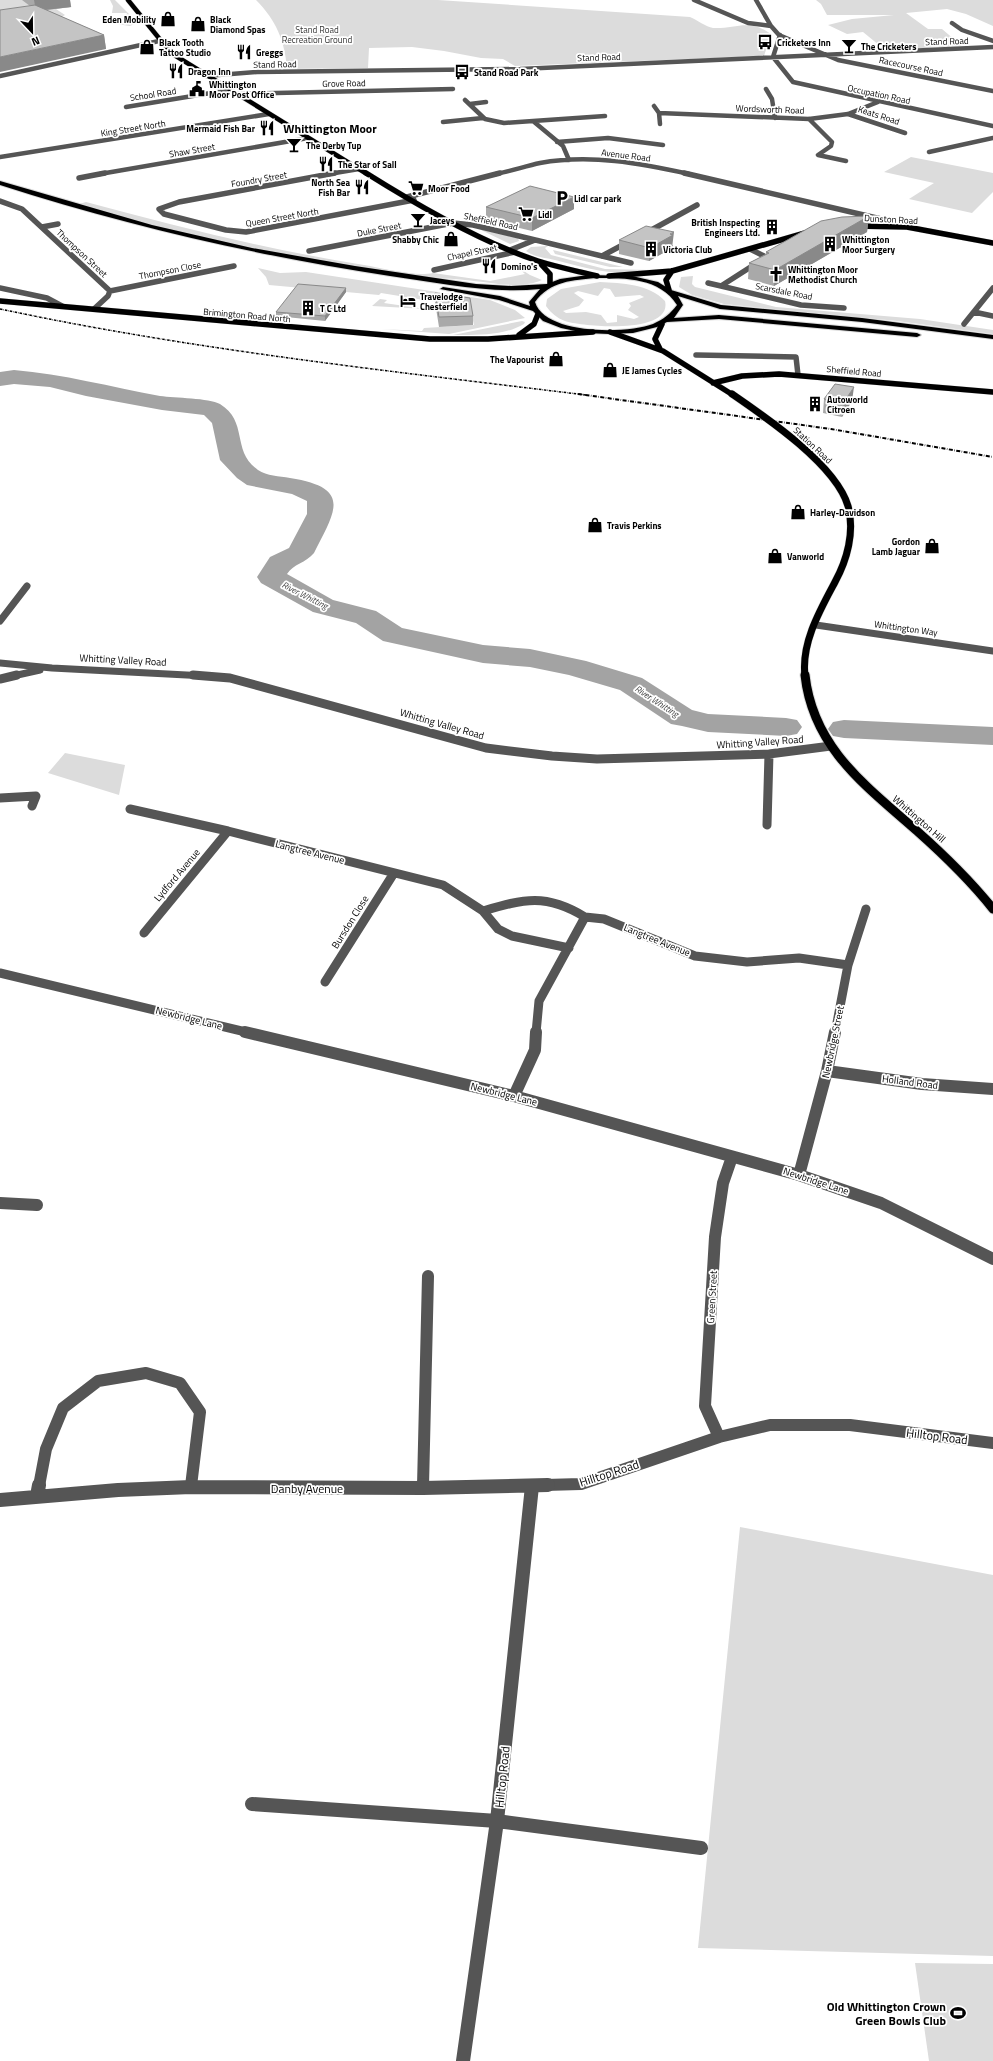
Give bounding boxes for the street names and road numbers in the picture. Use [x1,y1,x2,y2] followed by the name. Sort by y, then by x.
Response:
[925,34,969,48] street label: Stand Road
[577,50,621,64] street label: Stand Road
[878,53,944,79] street label: Racecourse Road
[253,57,297,71] street label: Stand Road
[322,76,366,90] street label: Grove Road
[846,81,912,107] street label: Occupation Road
[129,84,177,104] street label: School Road
[735,101,805,117] street label: Wordsworth Road
[857,102,902,128] street label: Keats Road
[100,116,167,140] street label: King Street North
[168,139,217,160] street label: Shaw Street
[601,146,652,165] street label: Avenue Road
[230,168,289,190] street label: Foundry Street
[245,204,320,230] street label: Queen Street North
[463,209,519,233] street label: Sheffield Road
[864,211,918,227] street label: Dunston Road
[356,218,403,240] street label: Duke Street
[54,226,111,281] street label: Thompson Street
[446,240,499,264] street label: Chapel Street
[138,258,203,282] street label: Thompson Close
[754,279,814,303] street label: Scarsdale Road
[203,305,291,325] street label: Brimington Road North
[826,362,882,380] street label: Sheffield Road
[791,424,835,467] street label: Station Road
[873,617,939,639] street label: Whittington Way
[79,650,167,670] street label: Whitting Valley Road
[398,705,486,743] street label: Whitting Valley Road
[716,731,804,753] street label: Whitting Valley Road
[889,792,949,846] street label: Whittington Hill
[274,836,346,868] street label: Langtree Avenue
[150,845,204,905] street label: Lydford Avenue
[328,892,372,952] street label: Bursdon Close
[621,920,693,960] street label: Langtree Avenue
[154,1002,224,1034] street label: Newbridge Lane
[818,1004,848,1080] street label: Newbridge Street
[881,1071,939,1093] street label: Holland Road
[469,1078,539,1110] street label: Newbridge Lane
[781,1163,851,1199] street label: Newbridge Lane
[703,1270,721,1324] street label: Green Street
[905,1423,969,1449] street label: Hilltop Road
[577,1454,641,1492] street label: Hilltop Road
[271,1479,343,1498] street label: Danby Avenue
[489,1745,515,1809] street label: Hilltop Road

